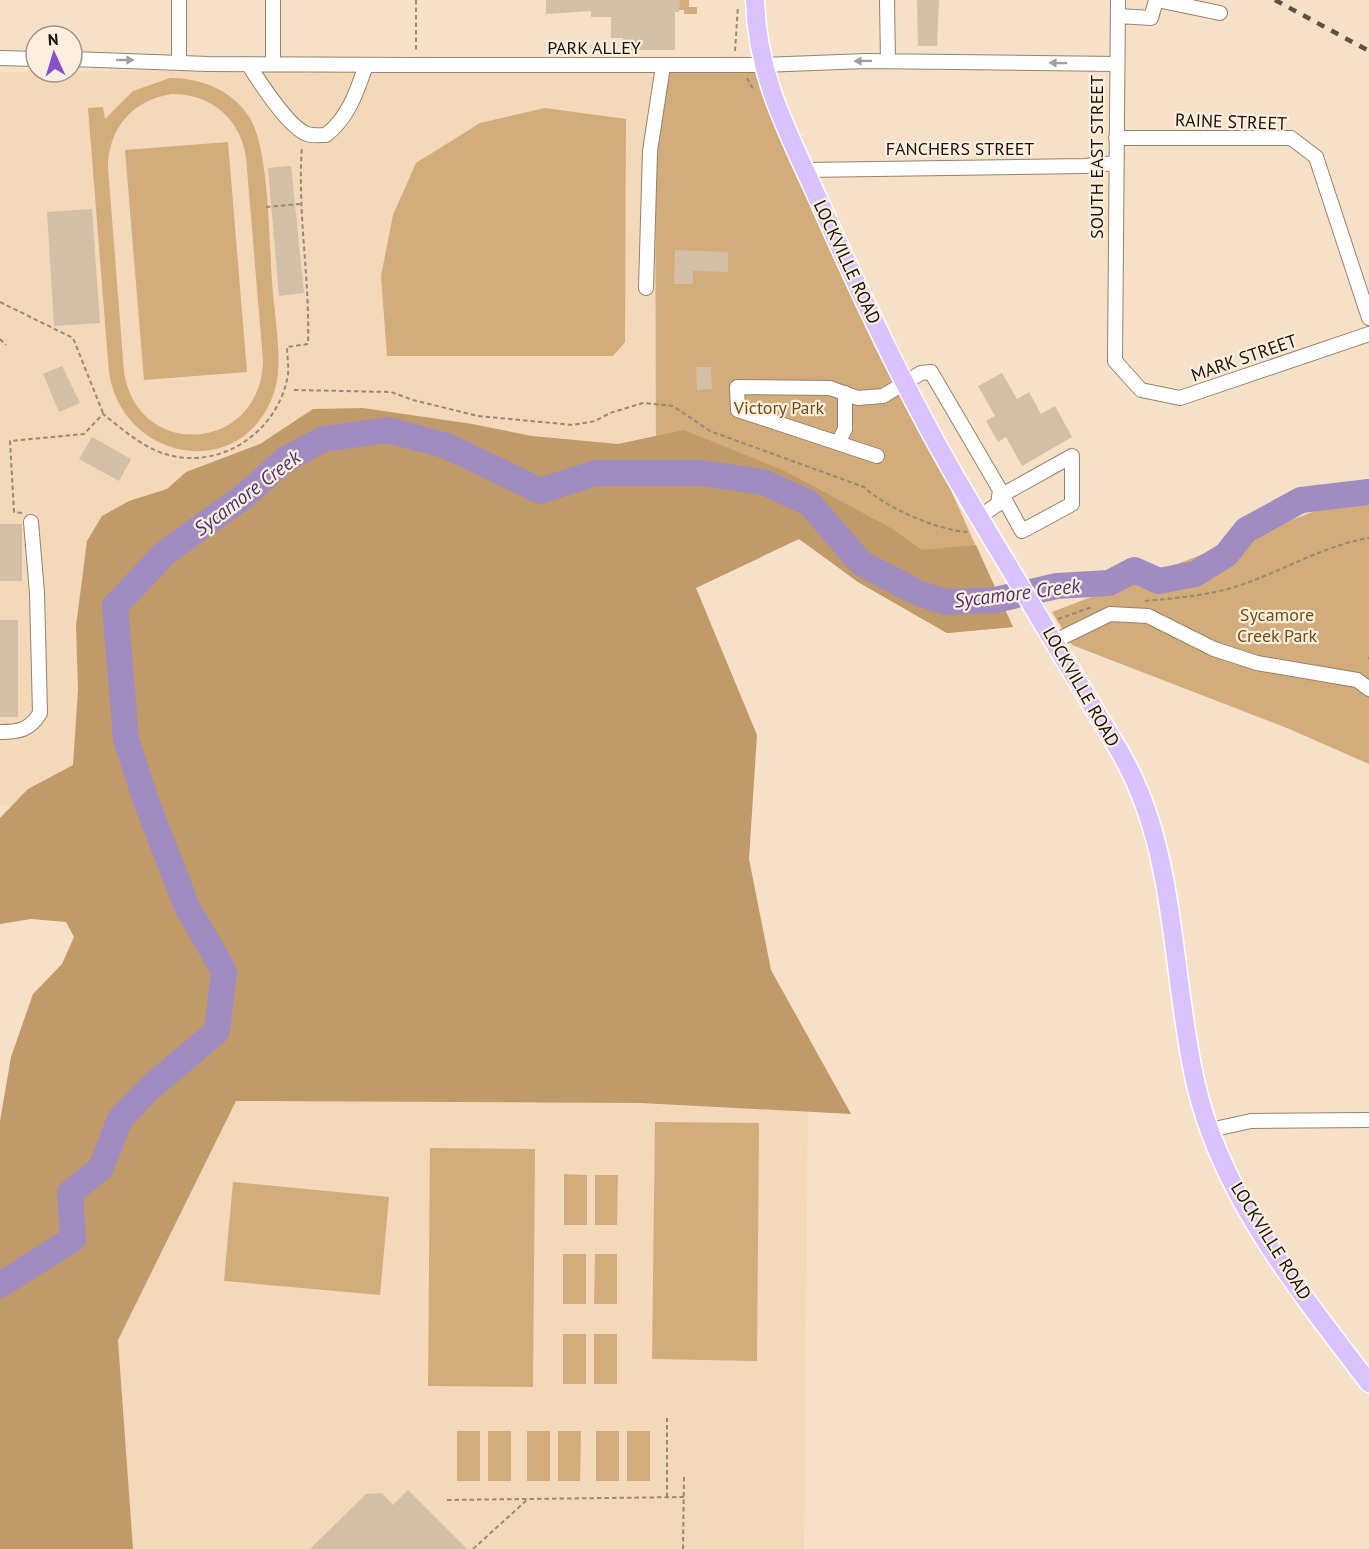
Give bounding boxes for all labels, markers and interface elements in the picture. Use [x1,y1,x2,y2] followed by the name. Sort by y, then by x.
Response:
[24,24,84,84] north arrow
[47,29,59,49] text: N
[547,36,641,59] street label: PARK ALLEY
[116,56,135,65] one-way arrow
[853,56,872,66] one-way arrow
[1048,58,1067,68] one-way arrow
[1085,75,1108,239] street label: SOUTH EAST STREET
[1175,108,1287,135] street label: RAINE STREET
[886,137,1034,160] street label: FANCHERS STREET
[809,196,886,328] street label: LOCKVILLE ROAD
[1188,329,1300,386] street label: MARK STREET
[733,396,825,419] park label: Victory Park
[189,444,306,542] water label: Sycamore Creek
[953,572,1082,614] water label: Sycamore Creek
[1237,603,1317,647] park label: Sycamore Creek Park
[1038,623,1125,751] street label: LOCKVILLE ROAD
[1226,1178,1317,1304] street label: LOCKVILLE ROAD

